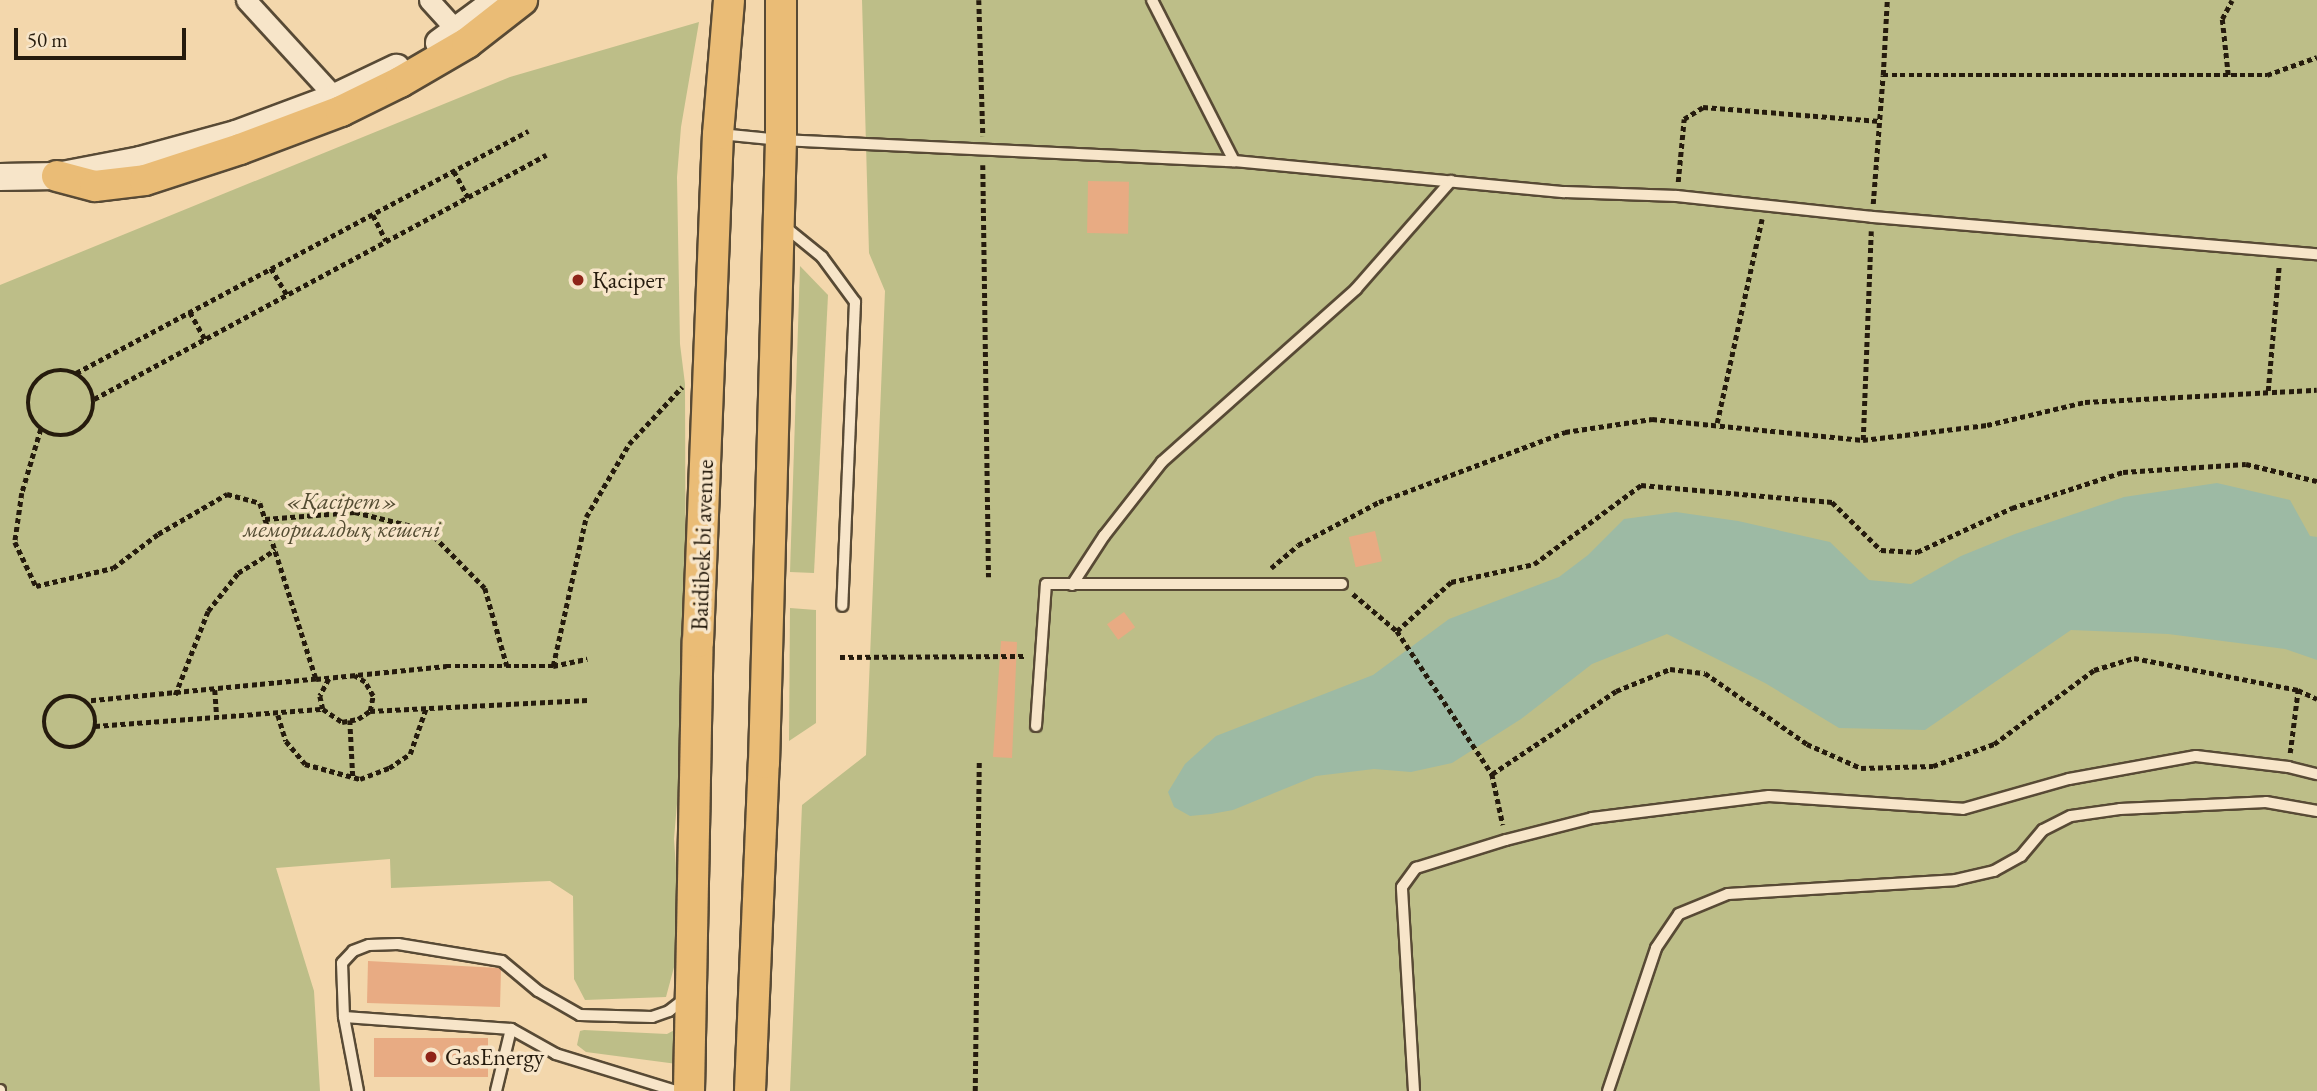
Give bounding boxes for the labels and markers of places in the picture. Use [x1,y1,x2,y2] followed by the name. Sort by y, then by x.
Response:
[592,266,665,294] place label: Қасірет
[570,272,586,288] marker: Қасірет
[445,1043,544,1071] place label: GasEnergy
[423,1049,439,1065] marker: GasEnergy

